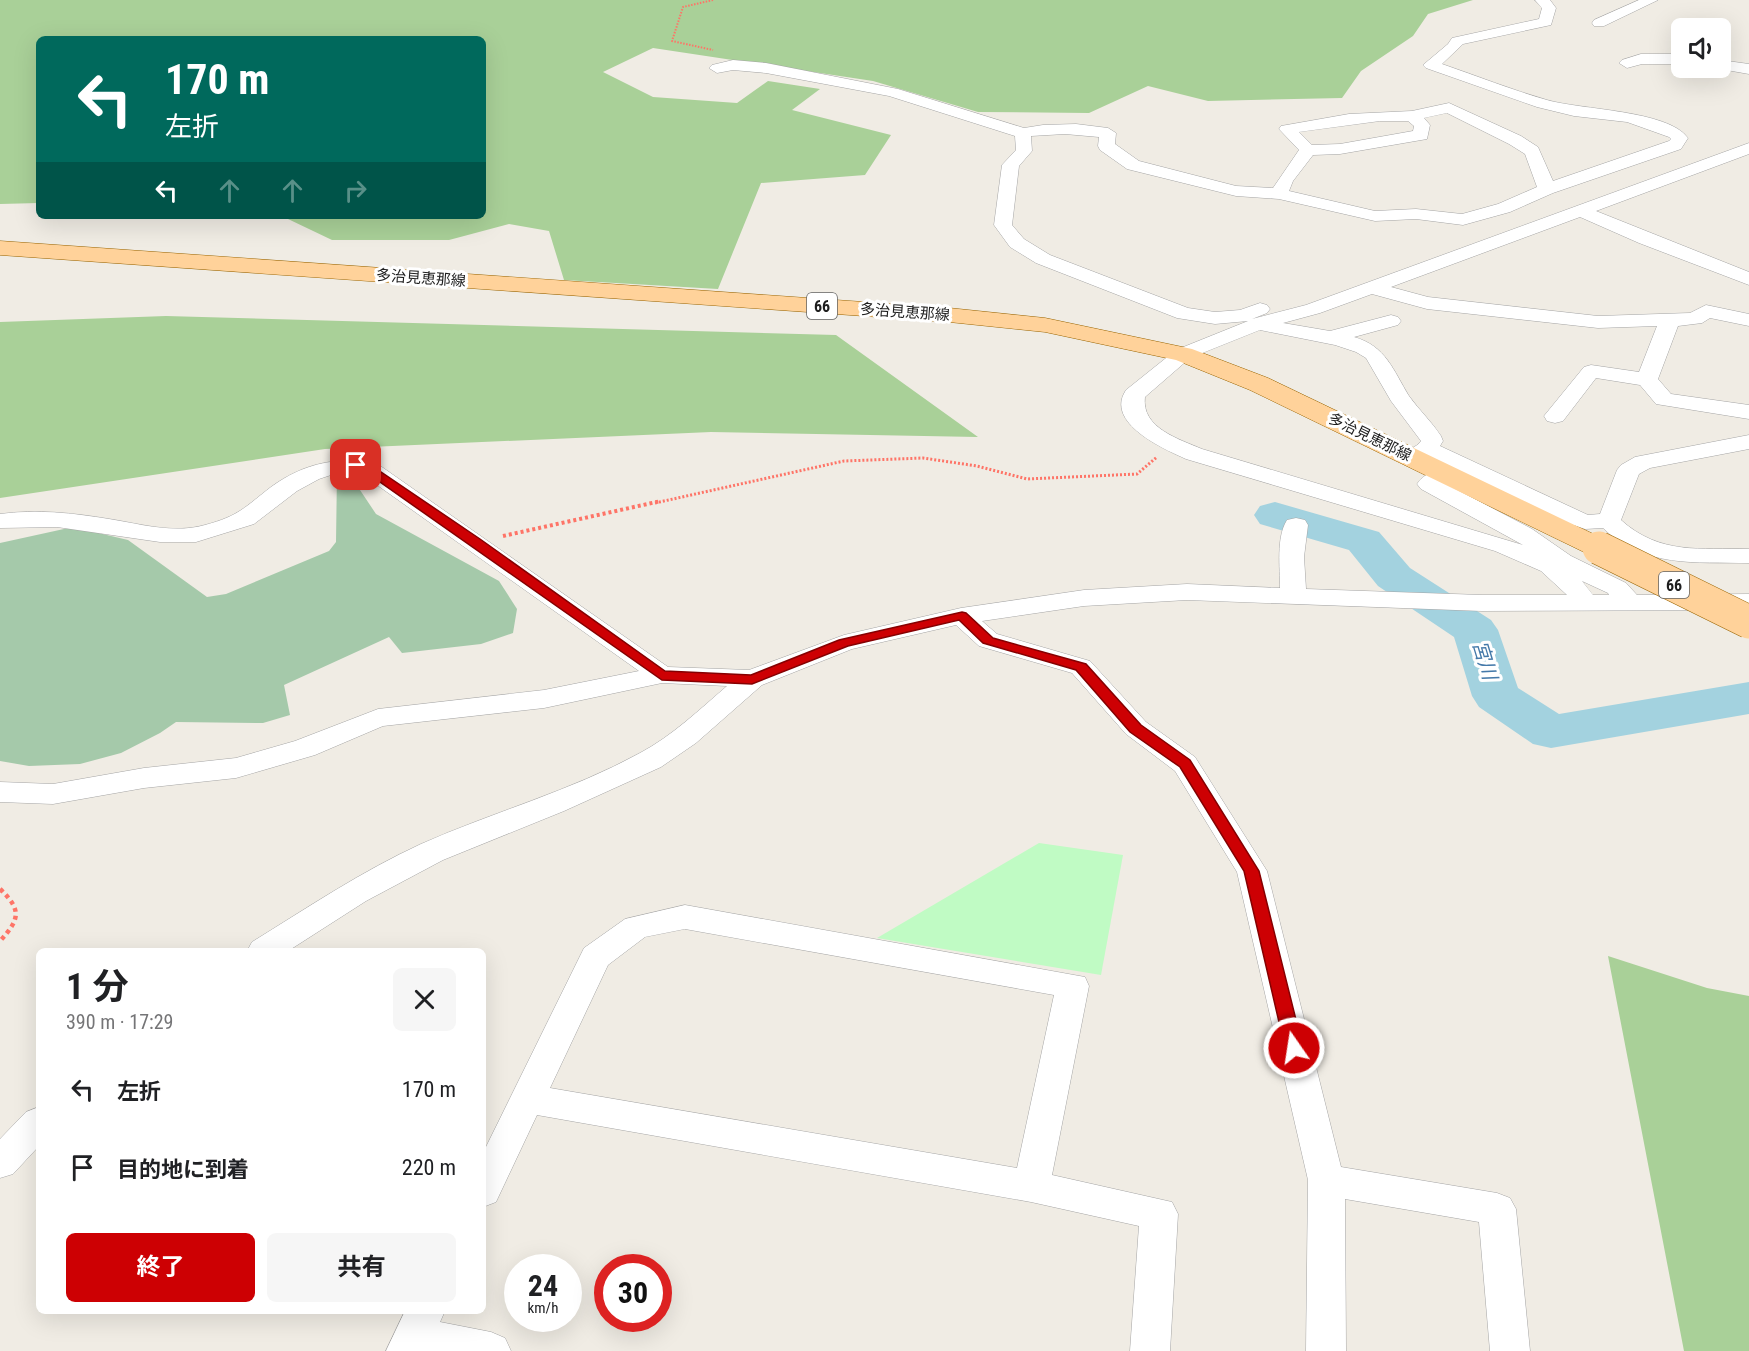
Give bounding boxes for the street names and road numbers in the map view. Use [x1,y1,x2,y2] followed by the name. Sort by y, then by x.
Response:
[375,266,467,290] street label: 多治見恵那線
[807,293,837,319] road number: 66
[859,300,951,324] street label: 多治見恵那線
[1326,409,1414,465] street label: 多治見恵那線
[1659,572,1689,598] road number: 66

